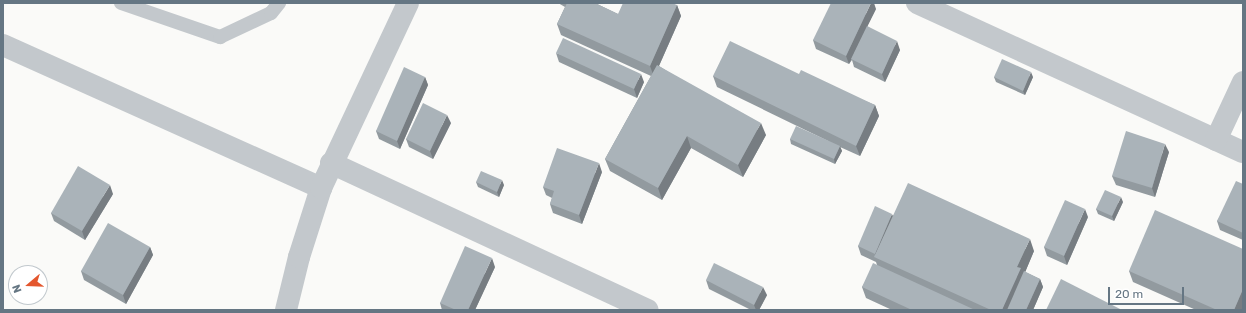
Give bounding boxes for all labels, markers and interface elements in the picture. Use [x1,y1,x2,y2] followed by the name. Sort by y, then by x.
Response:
[8,265,48,305] north arrow
[1110,279,1186,305] scale bar
[10,283,25,295] text: N
[1115,287,1143,301] text: 20 m

